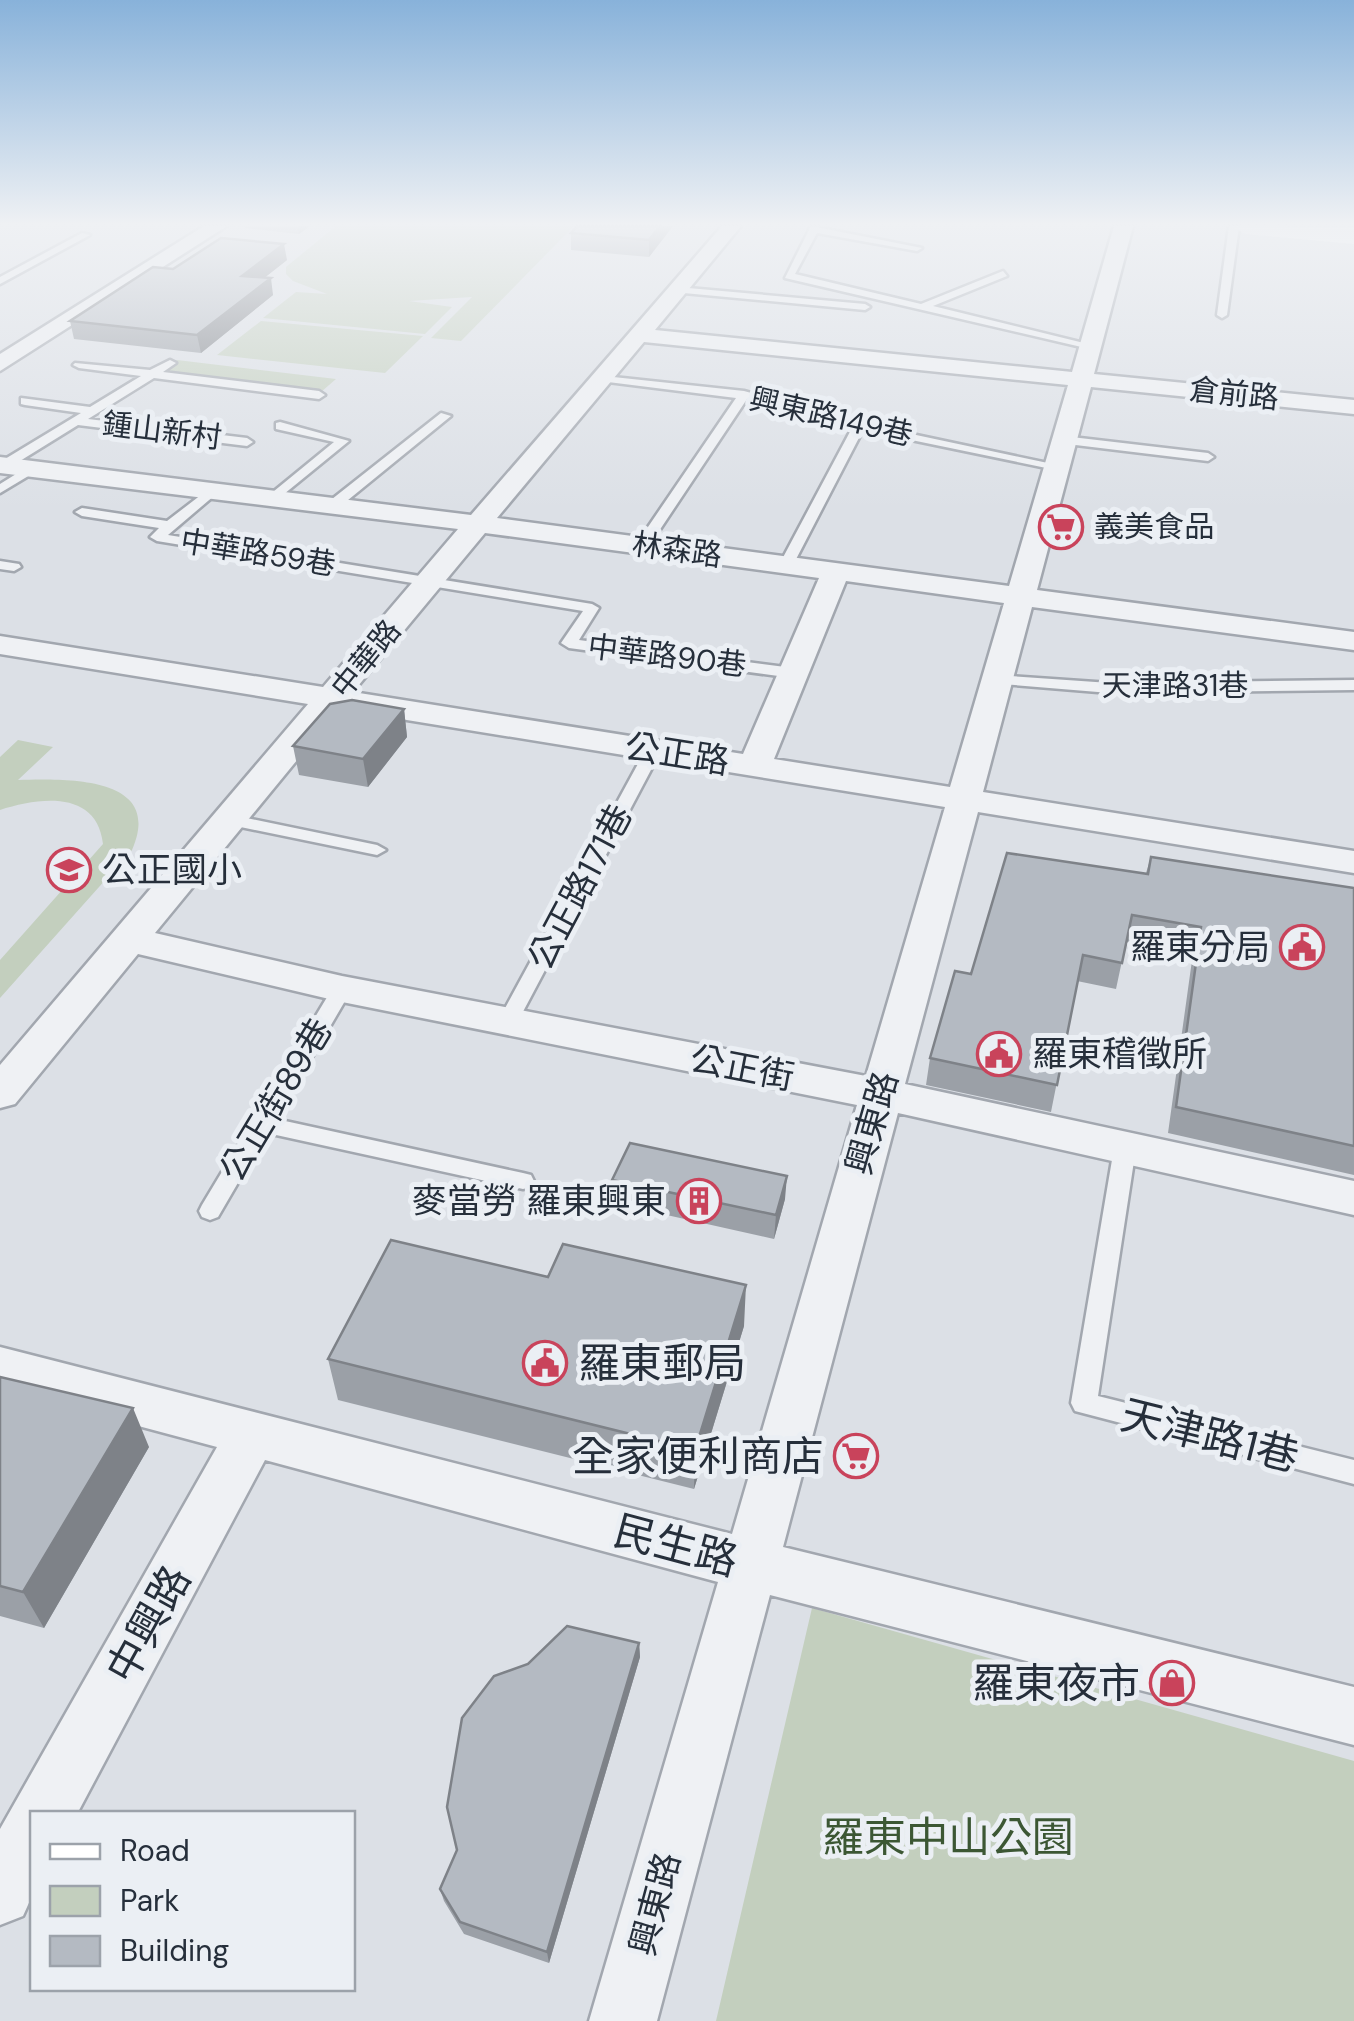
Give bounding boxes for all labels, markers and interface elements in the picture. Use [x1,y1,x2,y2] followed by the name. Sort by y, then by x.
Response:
[1187,369,1281,418] street label: 倉前路
[746,379,917,454] street label: 興東路149巷
[100,404,224,457] street label: 鍾山新村
[1038,504,1084,550] supermarket icon: 義美食品
[1094,507,1214,546] place label: 義美食品
[178,521,338,584] street label: 中華路59巷
[630,524,724,575] street label: 林森路
[322,611,409,706] street label: 中華路
[586,626,749,685] street label: 中華路90巷
[1102,666,1248,705] street label: 天津路31巷
[622,723,732,785] street label: 公正路
[517,796,643,978] street label: 公正路171巷
[46,847,92,893] school or university icon: 公正國小
[102,847,242,893] place label: 公正國小
[1130,924,1270,970] place label: 羅東分局
[1279,924,1325,970] public building icon: 羅東分局
[209,1010,343,1190] street label: 公正街89巷
[976,1031,1022,1077] public building icon: 羅東稽徵所
[1032,1031,1207,1077] place label: 羅東稽徵所
[686,1035,798,1101] street label: 公正街
[835,1066,909,1180] street label: 興東路
[412,1178,666,1224] place label: 麥當勞 羅東興東
[676,1178,722,1224] building icon: 麥當勞 羅東興東
[578,1336,746,1391] place label: 羅東郵局
[522,1340,568,1386] public building icon: 羅東郵局
[1115,1387,1304,1484] street label: 天津路1巷
[572,1429,824,1484] place label: 全家便利商店
[833,1433,879,1479] supermarket icon: 全家便利商店
[608,1503,744,1588] street label: 民生路
[94,1556,203,1693] street label: 中興路
[972,1656,1140,1711] place label: 羅東夜市
[1149,1660,1195,1706] shop icon: 羅東夜市
[822,1810,1074,1865] park label: 羅東中山公園
[30,1811,355,1991] legend
[120,1831,190,1870] text: Road
[619,1847,691,1961] street label: 興東路
[120,1881,179,1920] text: Park
[120,1931,229,1970] text: Building

